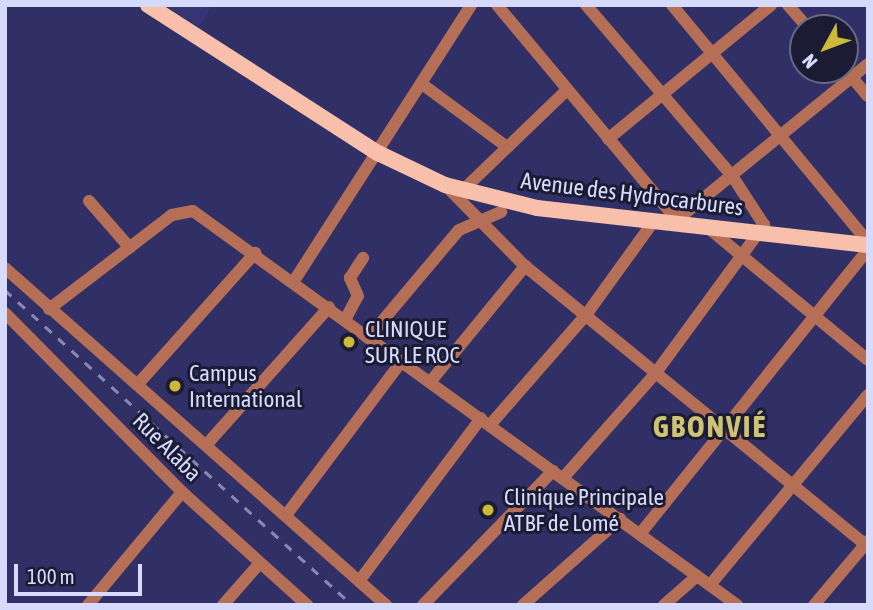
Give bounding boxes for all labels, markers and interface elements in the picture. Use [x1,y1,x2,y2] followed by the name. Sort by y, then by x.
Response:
[789,14,859,84] north arrow
[798,50,822,73] text: N
[519,167,745,221] street label: Avenue des Hydrocarbures
[365,315,460,369] place label: CLINIQUE SUR LE ROC
[339,332,359,352] marker: CLINIQUE SUR LE ROC
[189,359,302,413] place label: Campus International
[167,378,183,394] marker: Campus International
[127,407,207,487] street label: Rue Alaba
[654,408,766,444] district label: GBONVIÉ
[504,483,664,537] place label: Clinique Principale ATBF de Lomé
[478,500,498,520] marker: Clinique Principale ATBF de Lomé
[18,550,145,594] scale bar
[27,564,75,588] text: 100 m

